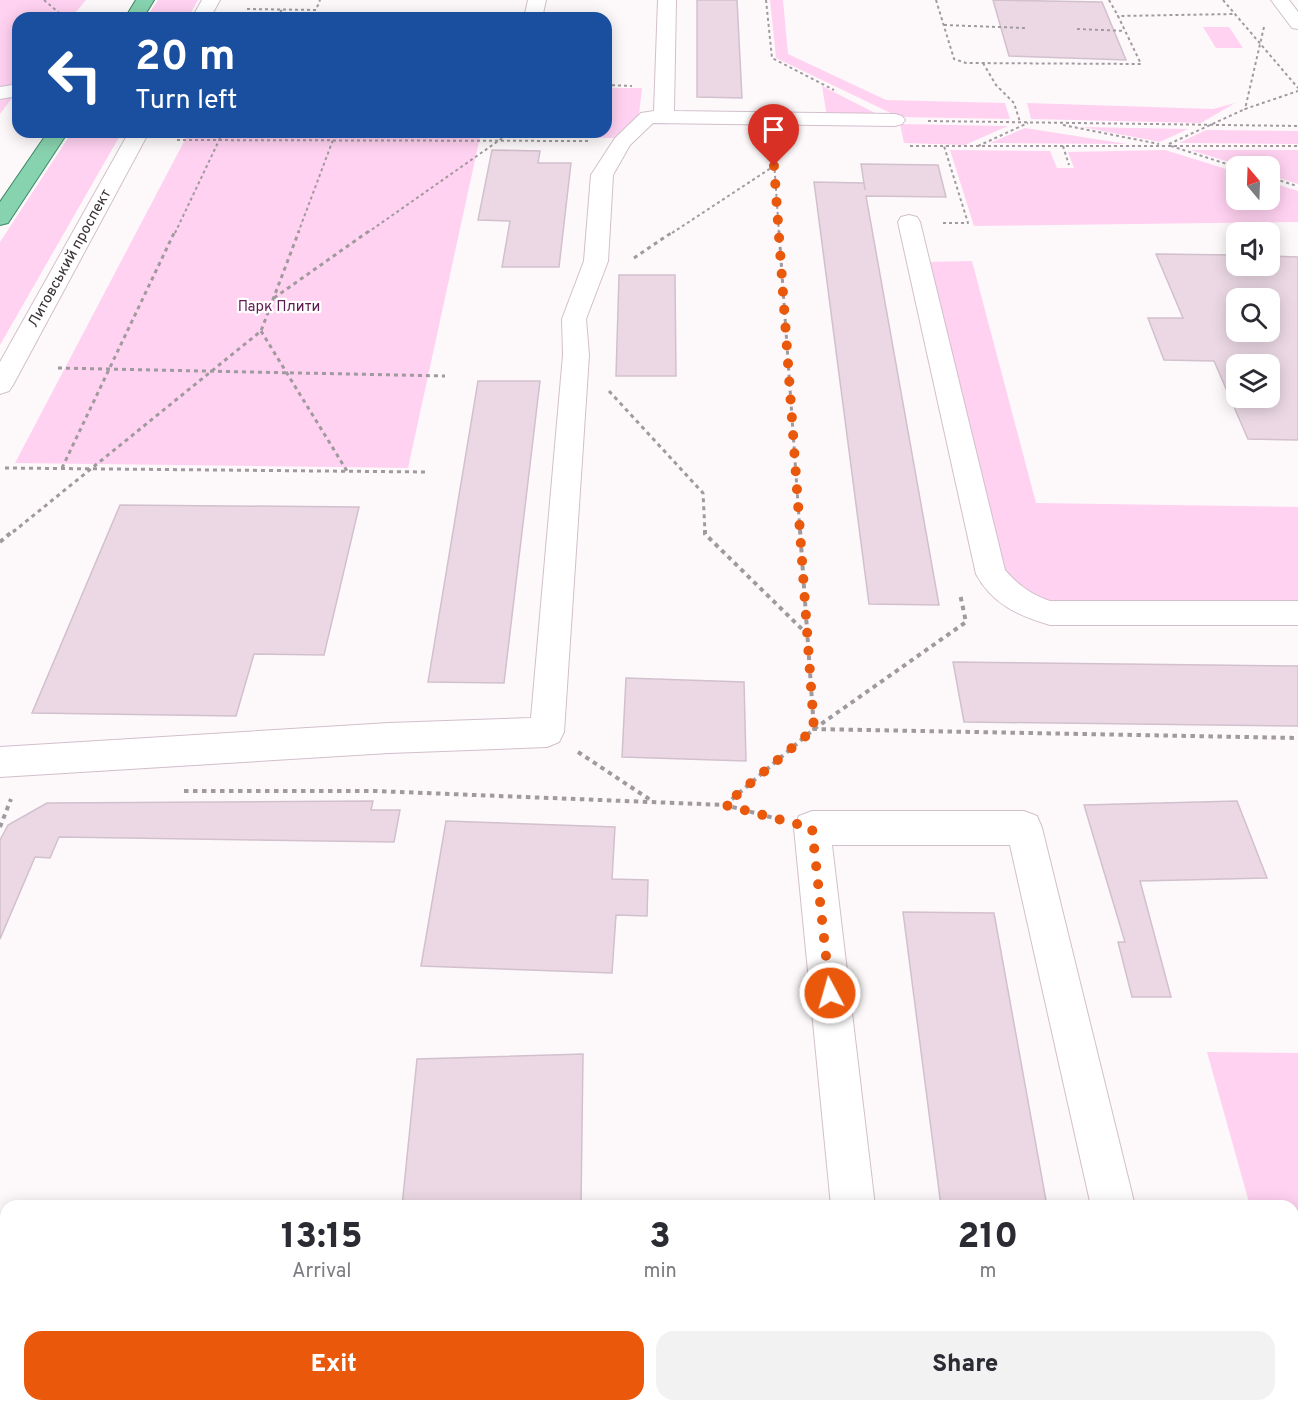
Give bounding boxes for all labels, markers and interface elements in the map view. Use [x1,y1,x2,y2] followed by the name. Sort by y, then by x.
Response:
[135,32,236,85] text: 20 m
[36,36,114,114] icon: left
[135,84,237,118] text: Turn left
[748,104,799,166] pin
[757,113,790,146] icon: arrive
[1226,156,1280,210] north arrow
[1226,156,1280,408] map controls
[24,186,116,331] street label: Литовський проспект
[1226,222,1280,276] button: sound
[1226,288,1280,342] button: search
[238,298,320,317] park label: Парк Плити
[1226,354,1280,408] button: layers
[798,961,862,1025] position arrow
[281,1215,363,1261] text: 13:15
[649,1215,671,1261] text: 3
[958,1215,1018,1261] text: 210
[292,1259,352,1285] text: Arrival
[643,1259,677,1285] text: min
[979,1259,996,1285] text: m
[24,1331,644,1400] button: Exit
[656,1331,1275,1400] button: Share

